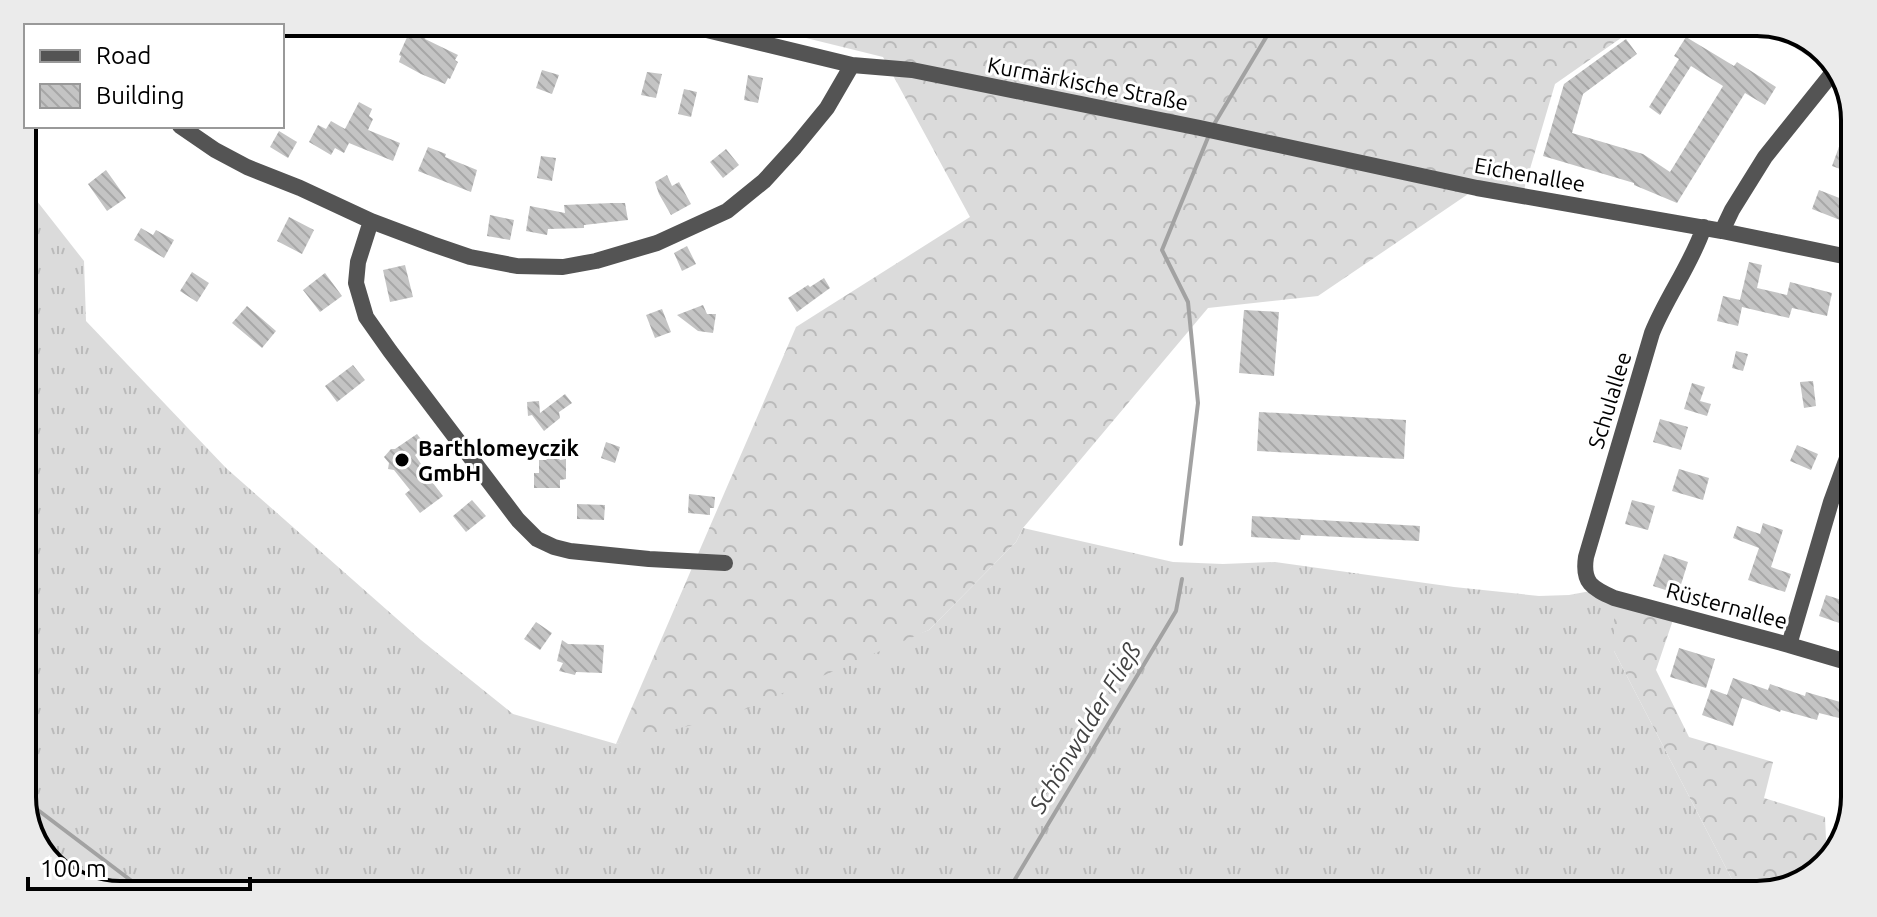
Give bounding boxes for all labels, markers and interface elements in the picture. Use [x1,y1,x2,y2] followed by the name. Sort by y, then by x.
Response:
[24,24,284,128] legend
[96,42,151,69] text: Road
[985,51,1191,115] street label: Kurmärkische Straße
[96,82,184,109] text: Building
[1473,152,1587,196] street label: Eichenallee
[1582,349,1636,451] street label: Schulallee
[418,435,580,485] place label: Barthlomeyczik GmbH
[393,451,411,469] marker: Barthlomeyczik GmbH
[1664,577,1790,633] street label: Rüsternallee
[1023,638,1146,818] water label: Schönwalder Fließ
[28,841,250,891] scale bar
[40,855,107,882] text: 100 m

